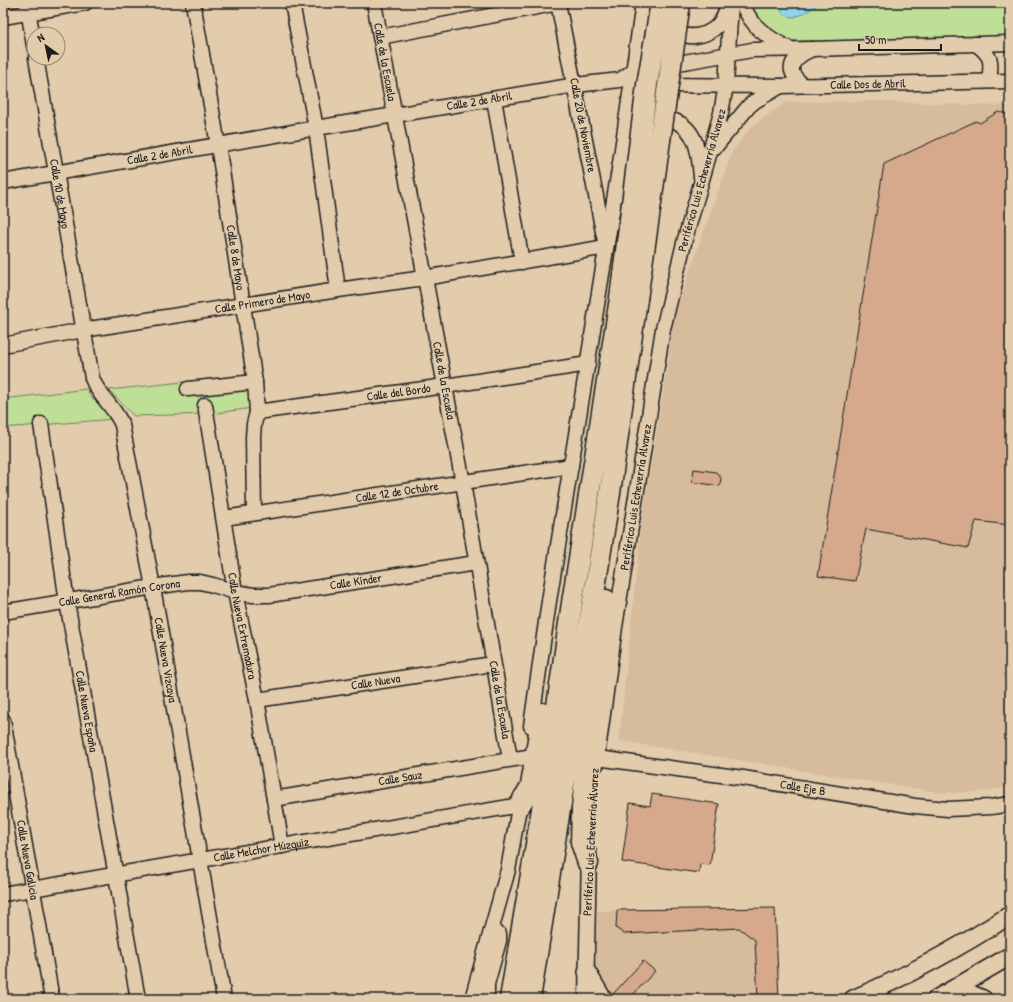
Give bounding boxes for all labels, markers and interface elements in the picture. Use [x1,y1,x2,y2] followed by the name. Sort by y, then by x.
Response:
[370,21,401,103] street label: Calle de la Escuela
[26,26,66,66] north arrow
[859,26,941,52] scale bar
[34,30,47,45] text: N
[865,31,886,48] text: 50 m
[830,74,907,93] street label: Calle Dos de Abril
[566,76,601,174] street label: Calle 20 de Noviembre
[445,87,514,114] street label: Calle 2 de Abril
[673,107,730,253] street label: Periférico Luis Echeverría Álvarez
[126,140,194,168] street label: Calle 2 de Abril
[46,158,75,230] street label: Calle 10 de Mayo
[223,223,250,291] street label: Calle 8 de Mayo
[213,285,311,317] street label: Calle Primero de Mayo
[429,340,460,421] street label: Calle de la Escuela
[365,379,432,405] street label: Calle del Bordo
[615,423,656,571] street label: Periférico Luis Echeverría Álvarez
[354,477,440,506] street label: Calle 12 de Octubre
[329,569,383,593] street label: Calle Kínder
[224,571,262,681] street label: Calle Nueva Extremadura
[57,574,181,611] street label: Calle General Ramón Corona
[150,616,182,704] street label: Calle Nueva Vizcaya
[485,659,515,740] street label: Calle de la Escuela
[71,669,103,754] street label: Calle Nueva España
[350,669,402,694] street label: Calle Nueva
[377,766,423,790] street label: Calle Sauz
[578,768,603,916] street label: Periférico Luis Echeverría Álvarez
[779,775,827,799] street label: Calle Eje B
[13,819,43,901] street label: Calle Nueva Galicia
[212,833,310,866] street label: Calle Melchor Múzquiz

